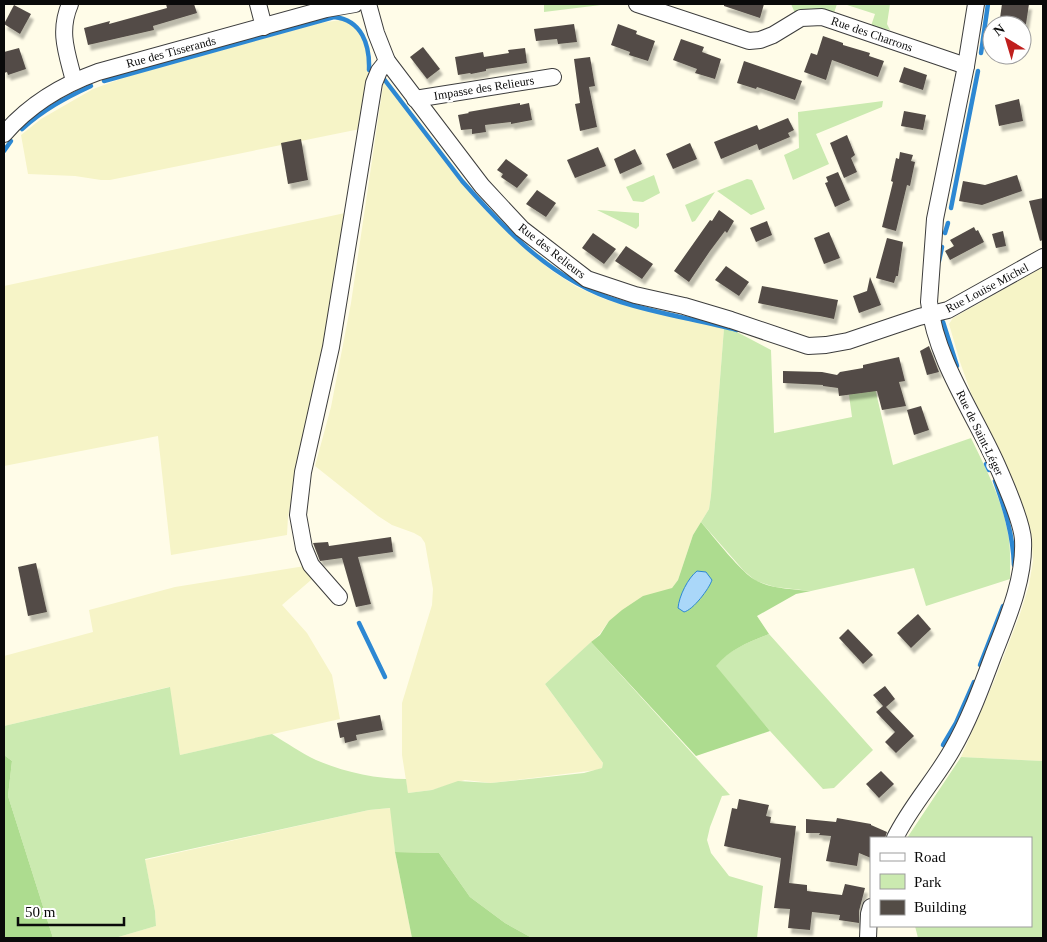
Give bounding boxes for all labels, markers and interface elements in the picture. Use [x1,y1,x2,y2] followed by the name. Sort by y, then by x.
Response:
[829,13,915,55] street label: Rue des Charrons
[982,15,1032,65] north arrow
[991,21,1008,39] text: N
[125,33,218,71] street label: Rue des Tisserands
[433,73,535,103] street label: Impasse des Relieurs
[516,220,589,282] street label: Rue des Relieurs
[943,260,1031,316] street label: Rue Louise Michel
[953,388,1007,478] street label: Rue de Saint-Léger
[870,837,1032,927] legend
[914,849,946,865] text: Road
[914,874,942,890] text: Park
[18,894,124,926] scale bar
[914,899,967,915] text: Building
[25,904,56,920] text: 50 m

